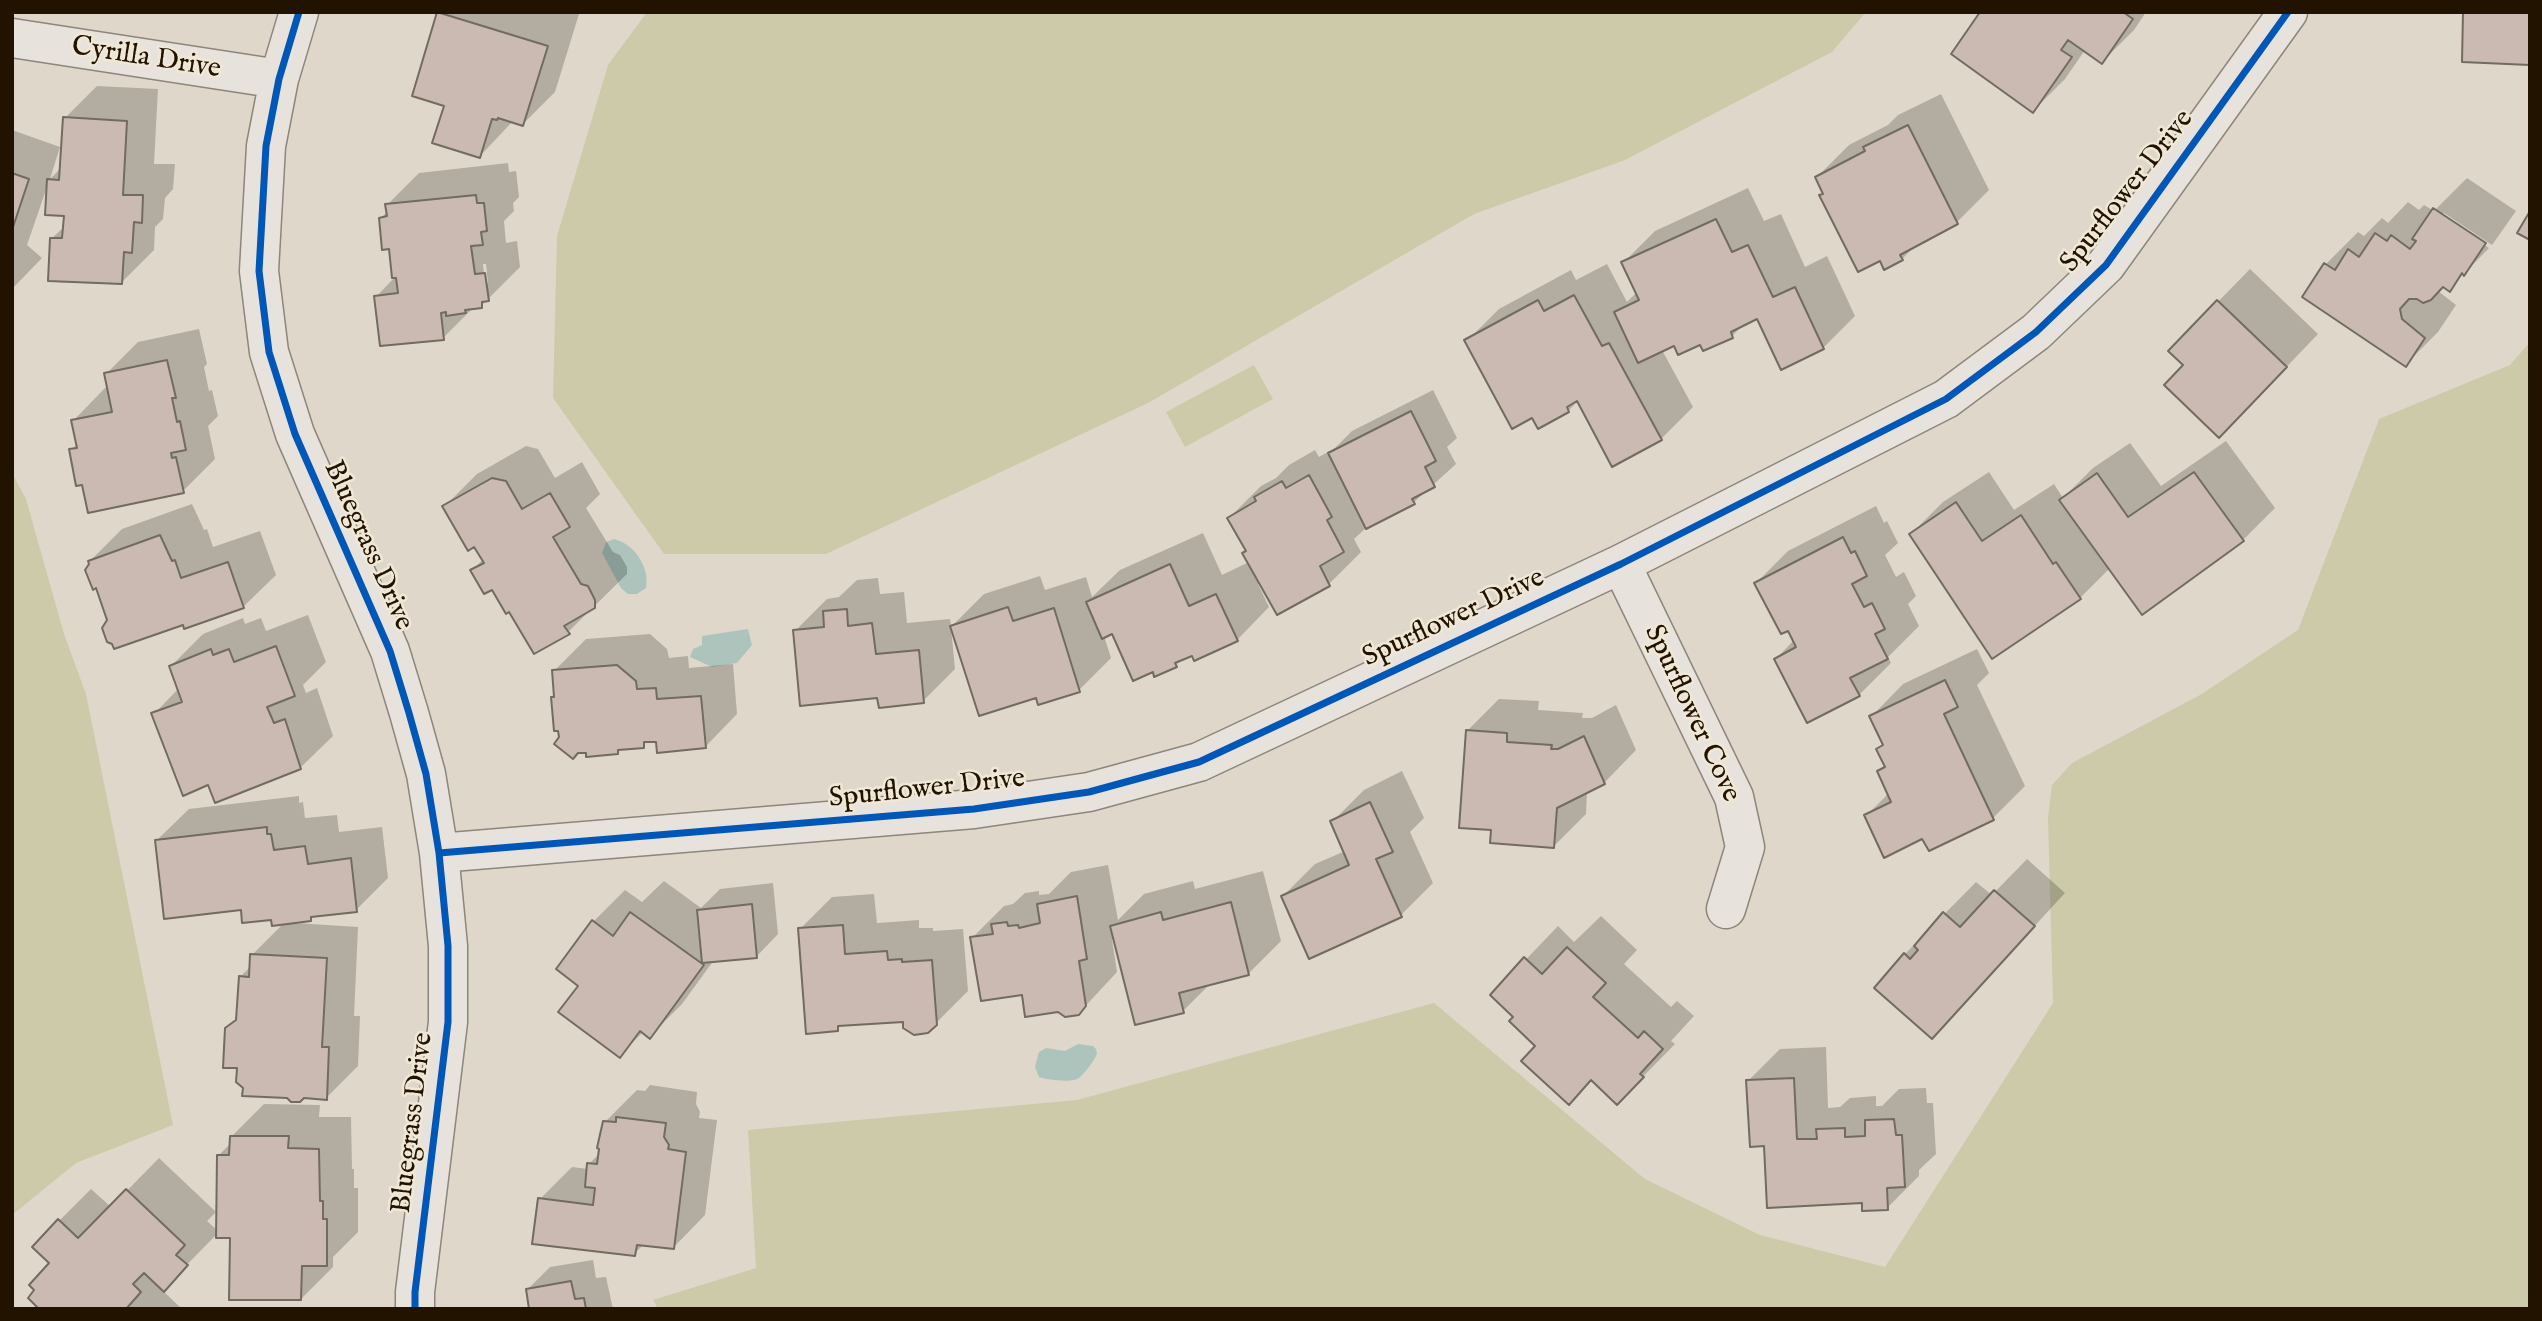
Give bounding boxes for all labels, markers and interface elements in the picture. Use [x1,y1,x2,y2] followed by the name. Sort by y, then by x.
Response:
[69,31,223,87] street label: Cyrilla Drive
[2054,104,2202,280] street label: Spurflower Drive
[315,456,419,636] street label: Bluegrass Drive
[1358,562,1550,676] street label: Spurflower Drive
[1635,620,1747,808] street label: Spurflower Cove
[827,763,1027,817] street label: Spurflower Drive
[386,1031,442,1215] street label: Bluegrass Drive

